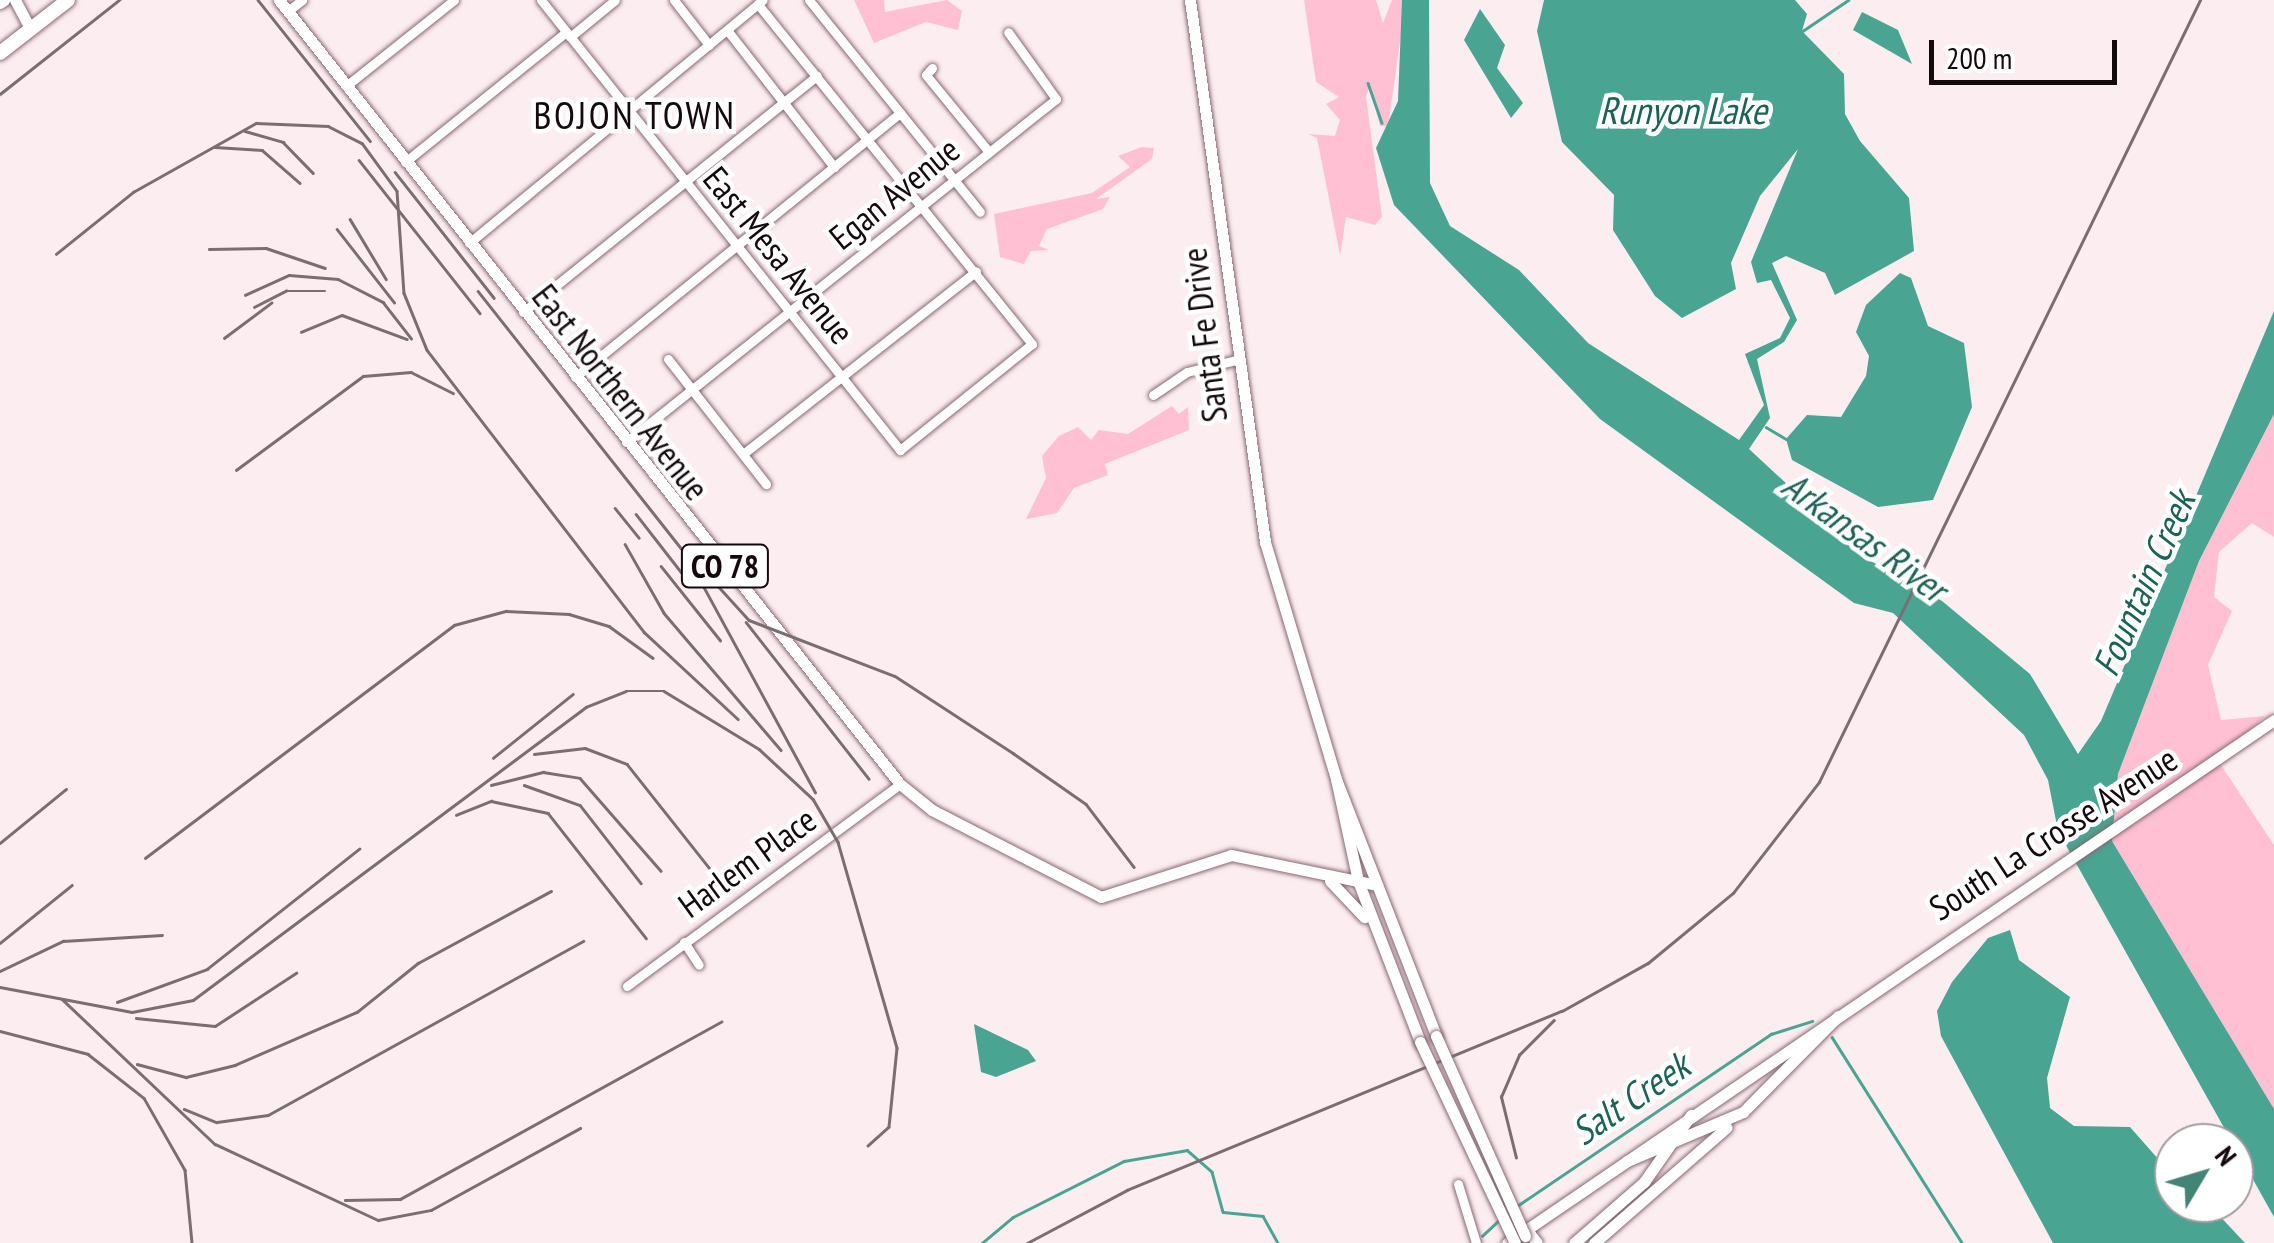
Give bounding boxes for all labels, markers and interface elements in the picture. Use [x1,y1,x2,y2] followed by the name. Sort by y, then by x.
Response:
[1934,20,2122,82] scale bar
[1946,38,2012,77] text: 200 m
[1599,87,1767,133] water label: Runyon Lake
[533,92,737,138] district label: BOJON TOWN
[820,128,968,258] street label: Egan Avenue
[695,158,863,352] street label: East Mesa Avenue
[1172,245,1236,425] street label: Santa Fe Drive
[524,276,718,508] street label: East Northern Avenue
[1774,461,1956,611] water label: Arkansas River
[2082,484,2204,682] water label: Fountain Creek
[680,539,770,593] road number: CO 78
[1921,737,2185,929] street label: South La Crosse Avenue
[670,798,824,926] street label: Harlem Place
[1563,1042,1697,1154] water label: Salt Creek
[2154,1123,2254,1223] north arrow
[2207,1138,2246,1173] text: N

